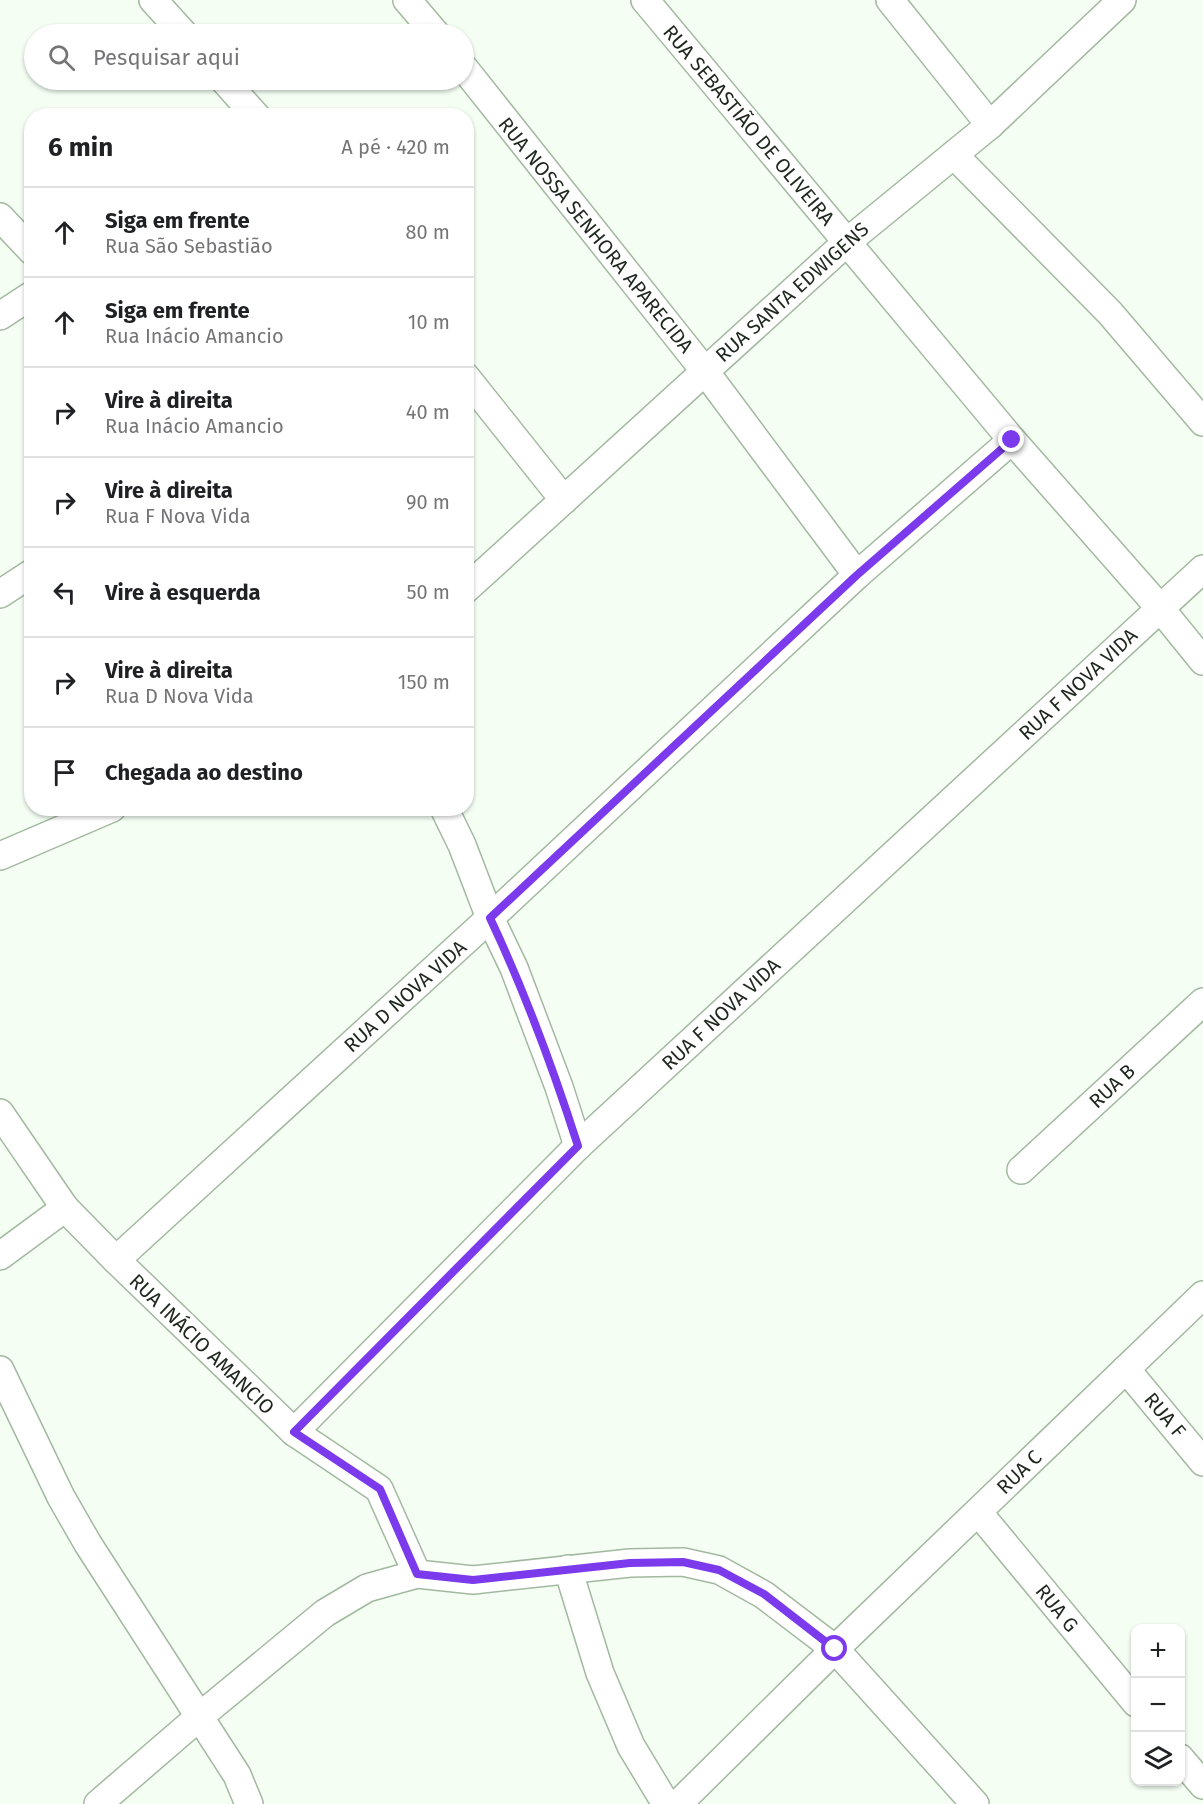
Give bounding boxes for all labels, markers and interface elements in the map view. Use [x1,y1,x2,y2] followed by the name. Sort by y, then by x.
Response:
[658,20,840,230] street label: RUA SEBASTIÃO DE OLIVEIRA
[24,24,474,90] search box
[45,41,78,74] icon: search
[93,44,240,71] text: Pesquisar aqui
[493,112,699,358] street label: RUA NOSSA SENHORA APARECIDA
[48,132,113,163] text: 6 min
[341,135,450,159] text: A pé · 420 m
[105,207,250,234] text: Siga em frente
[48,216,81,249] icon: ahead
[711,217,874,367] street label: RUA SANTA EDWIGENS
[405,220,450,244] text: 80 m
[105,234,273,258] text: Rua São Sebastião
[105,297,250,324] text: Siga em frente
[48,306,81,339] icon: ahead
[408,310,450,334] text: 10 m
[105,324,284,348] text: Rua Inácio Amancio
[105,387,233,414] text: Vire à direita
[48,396,81,429] icon: right
[406,400,450,424] text: 40 m
[105,414,284,438] text: Rua Inácio Amancio
[998,426,1024,452] route end
[105,477,233,504] text: Vire à direita
[48,486,81,519] icon: right
[406,490,450,514] text: 90 m
[105,504,251,528] text: Rua F Nova Vida
[48,576,81,609] icon: left
[105,579,261,606] text: Vire à esquerda
[406,580,450,604] text: 50 m
[1014,623,1143,745] street label: RUA F NOVA VIDA
[105,657,233,684] text: Vire à direita
[48,666,81,699] icon: right
[398,670,450,694] text: 150 m
[105,684,254,708] text: Rua D Nova Vida
[48,756,81,789] icon: arrive
[105,759,303,786] text: Chegada ao destino
[339,934,471,1057] street label: RUA D NOVA VIDA
[657,953,786,1075] street label: RUA F NOVA VIDA
[1084,1059,1140,1113] street label: RUA B
[125,1269,279,1419] street label: RUA INÁCIO AMANCIO
[1139,1388,1191,1443] street label: RUA F
[992,1445,1046,1499] street label: RUA C
[1031,1579,1083,1637] street label: RUA G
[1131,1624,1185,1786] map controls
[1131,1624,1185,1678] button: +
[821,1635,847,1661] route start
[1131,1678,1185,1732] button: −
[1131,1732,1185,1786] button: layers

